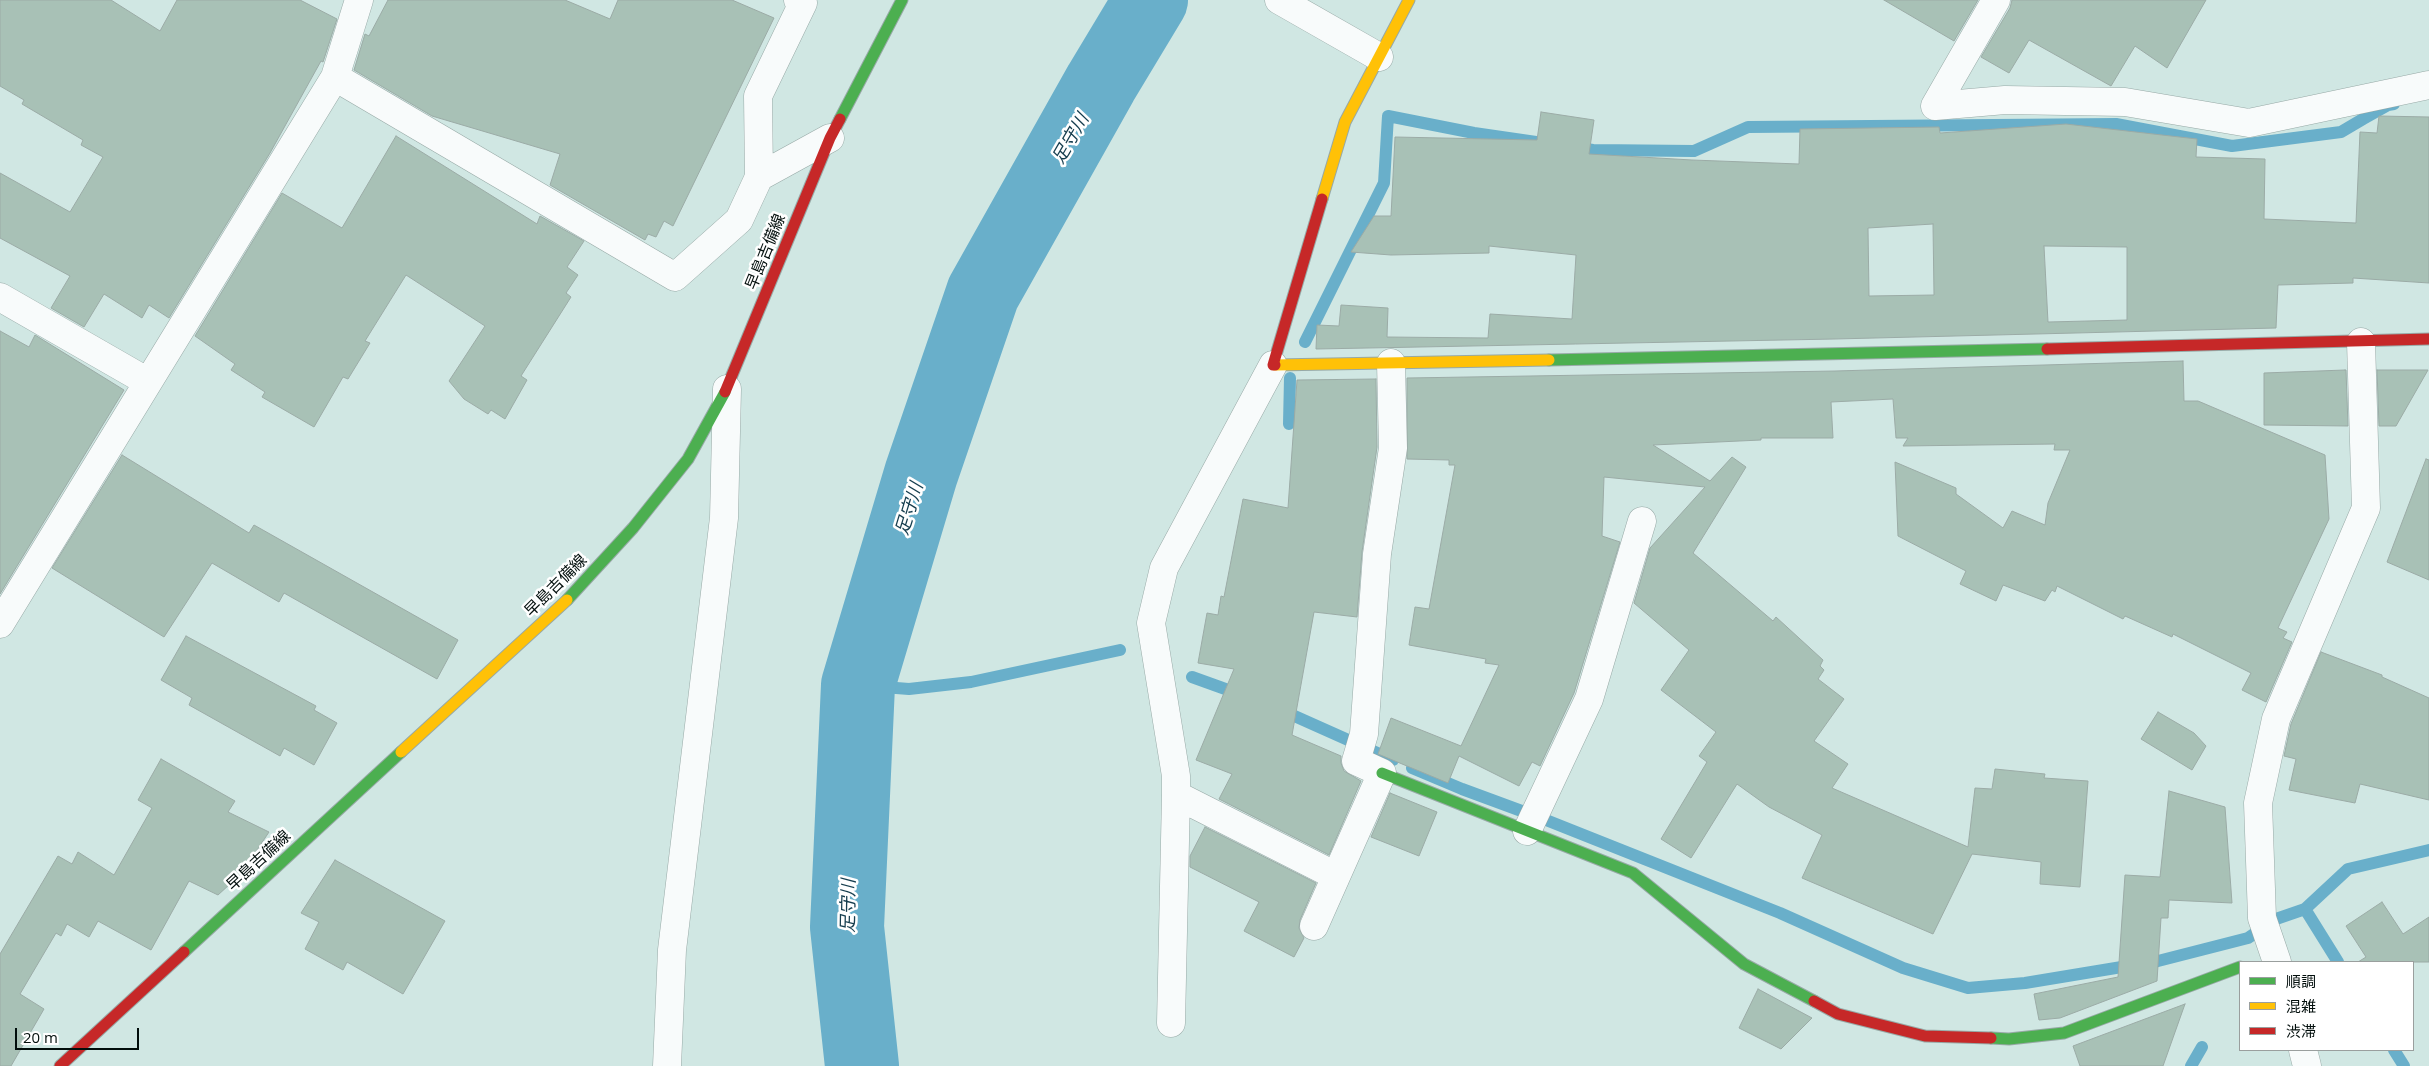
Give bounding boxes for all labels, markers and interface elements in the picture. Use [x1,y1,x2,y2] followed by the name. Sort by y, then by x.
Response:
[1048,110,1094,168] water label: 足守川
[742,211,790,293] street label: 早島吉備線
[892,480,928,538] water label: 足守川
[521,551,591,621] street label: 早島吉備線
[223,827,295,895] street label: 早島吉備線
[838,879,860,933] water label: 足守川
[2239,961,2414,1051] legend
[2286,971,2316,991] text: 順調
[2286,996,2316,1016] text: 混雑
[18,1018,141,1050] scale bar
[2286,1021,2316,1041] text: 渋滞
[23,1027,58,1047] text: 20 m

